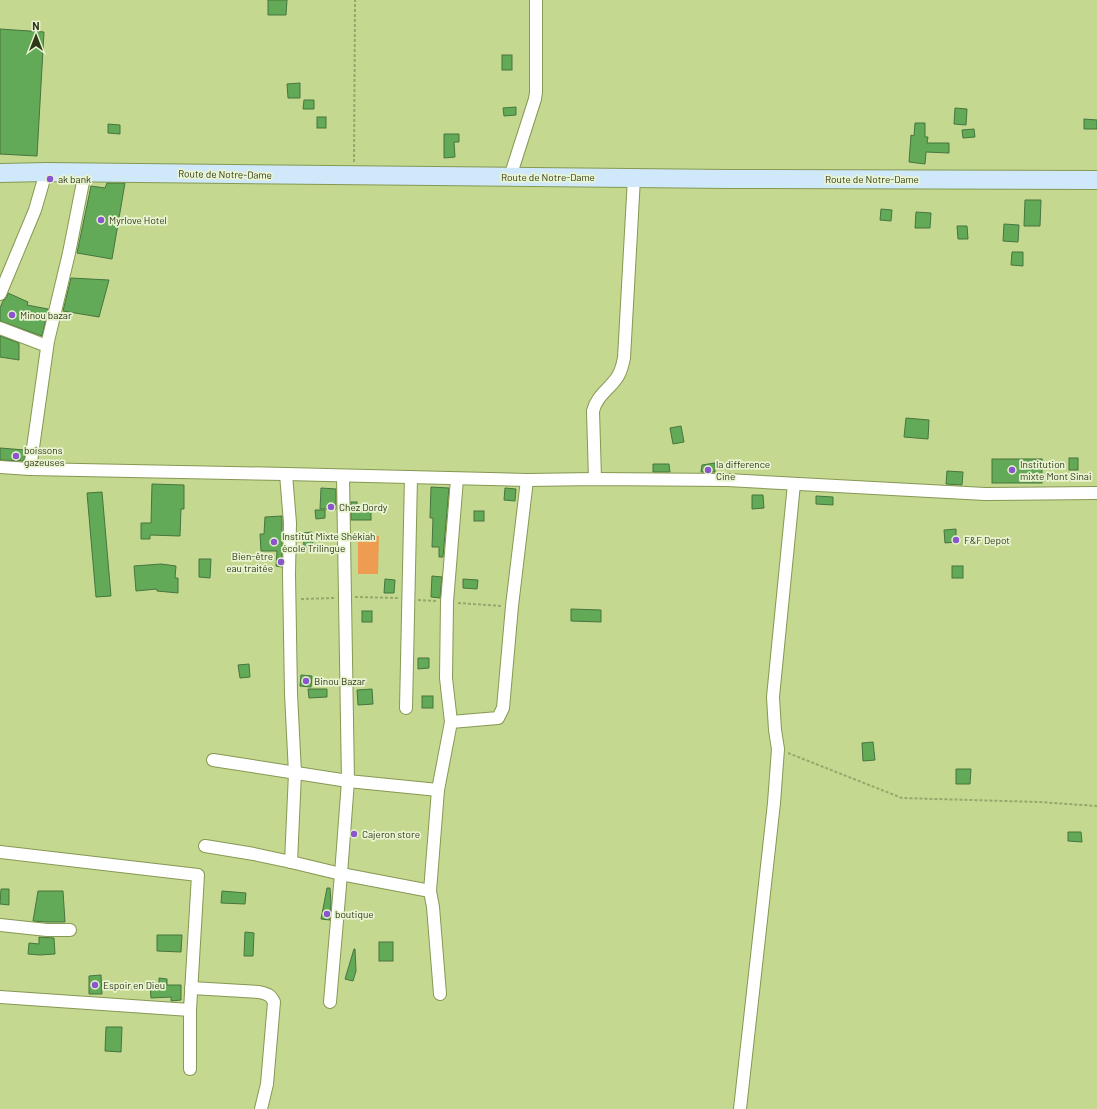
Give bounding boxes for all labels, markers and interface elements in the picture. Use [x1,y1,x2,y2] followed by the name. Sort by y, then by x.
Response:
[16,16,56,56] north arrow
[32,19,40,32] text: N
[178,167,272,181] street label: Route de Notre-Dame
[501,171,595,183] street label: Route de Notre-Dame
[58,173,91,185] place label: ak bank
[825,173,919,185] street label: Route de Notre-Dame
[45,174,55,184] marker: ak bank
[109,214,167,226] place label: Myrlove Hotel
[96,215,106,225] marker: Myrlove Hotel
[20,309,72,321] place label: Minou bazar
[7,310,17,320] marker: Minou bazar
[24,444,65,468] place label: boissons gazeuses
[11,451,21,461] marker: boissons gazeuses
[716,458,770,482] place label: la difference Cine
[1020,458,1091,482] place label: Institution mixte Mont Sinai
[703,465,713,475] marker: la difference Cine
[1007,465,1017,475] marker: Institution mixte Mont Sinai
[339,501,388,513] place label: Chez Dordy
[326,502,336,512] marker: Chez Dordy
[282,530,375,554] place label: Institut Mixte Shékiah école Trilingue
[964,534,1010,546] place label: F&F Depot
[951,535,961,545] marker: F&F Depot
[269,537,279,547] marker: Institut Mixte Shékiah école Trilingue
[226,550,273,574] place label: Bien-être eau traitée
[276,557,286,567] marker: Bien-être eau traitée
[314,675,366,687] place label: Binou Bazar
[301,676,311,686] marker: Binou Bazar
[362,828,420,840] place label: Cajeron store
[349,829,359,839] marker: Cajeron store
[335,908,374,920] place label: boutique
[322,909,332,919] marker: boutique
[103,979,165,991] place label: Espoir en Dieu
[90,980,100,990] marker: Espoir en Dieu

